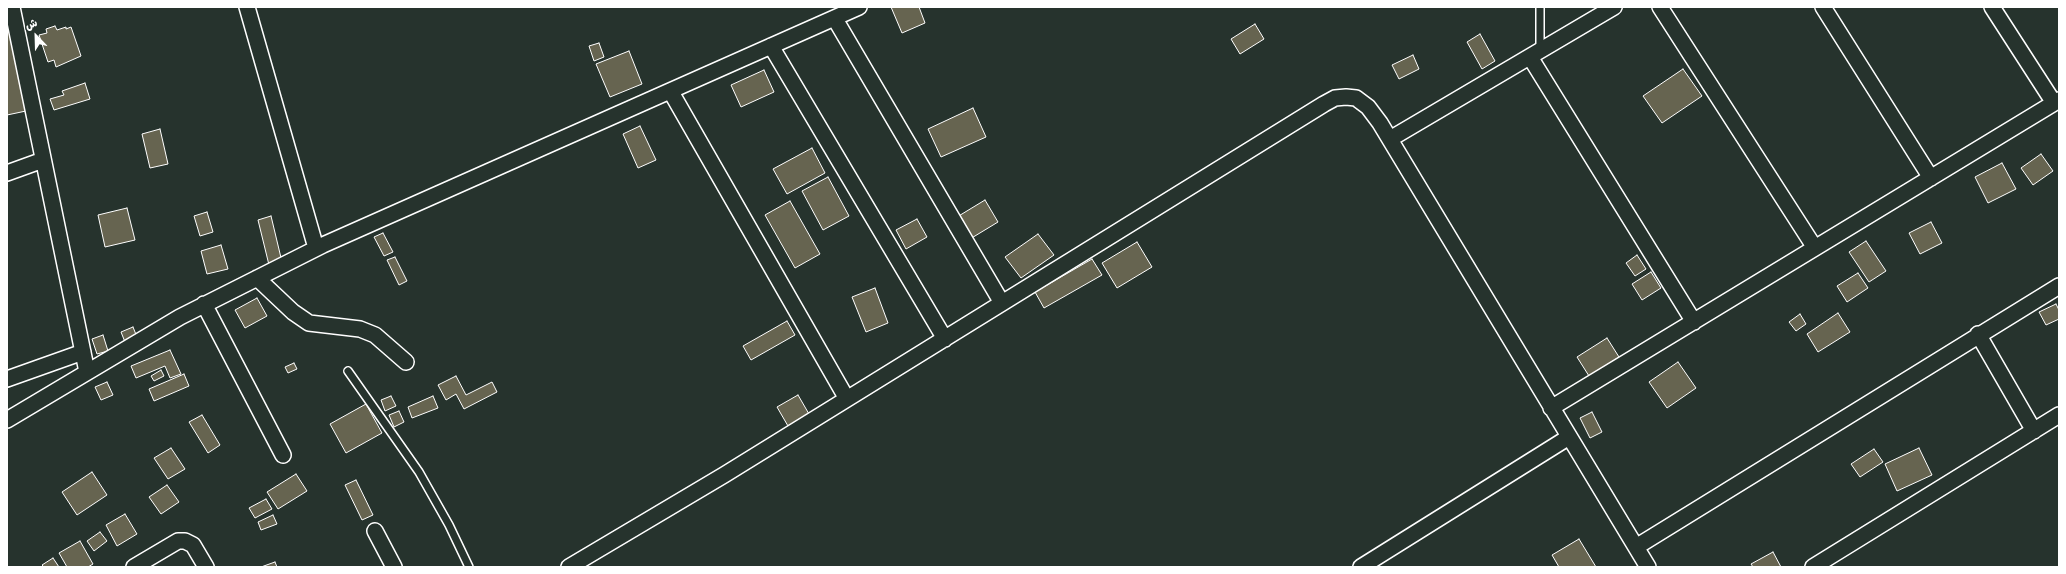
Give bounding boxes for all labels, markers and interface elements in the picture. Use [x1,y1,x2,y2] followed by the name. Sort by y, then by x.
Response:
[23,15,40,34] text: ش
[16,16,56,56] north arrow

